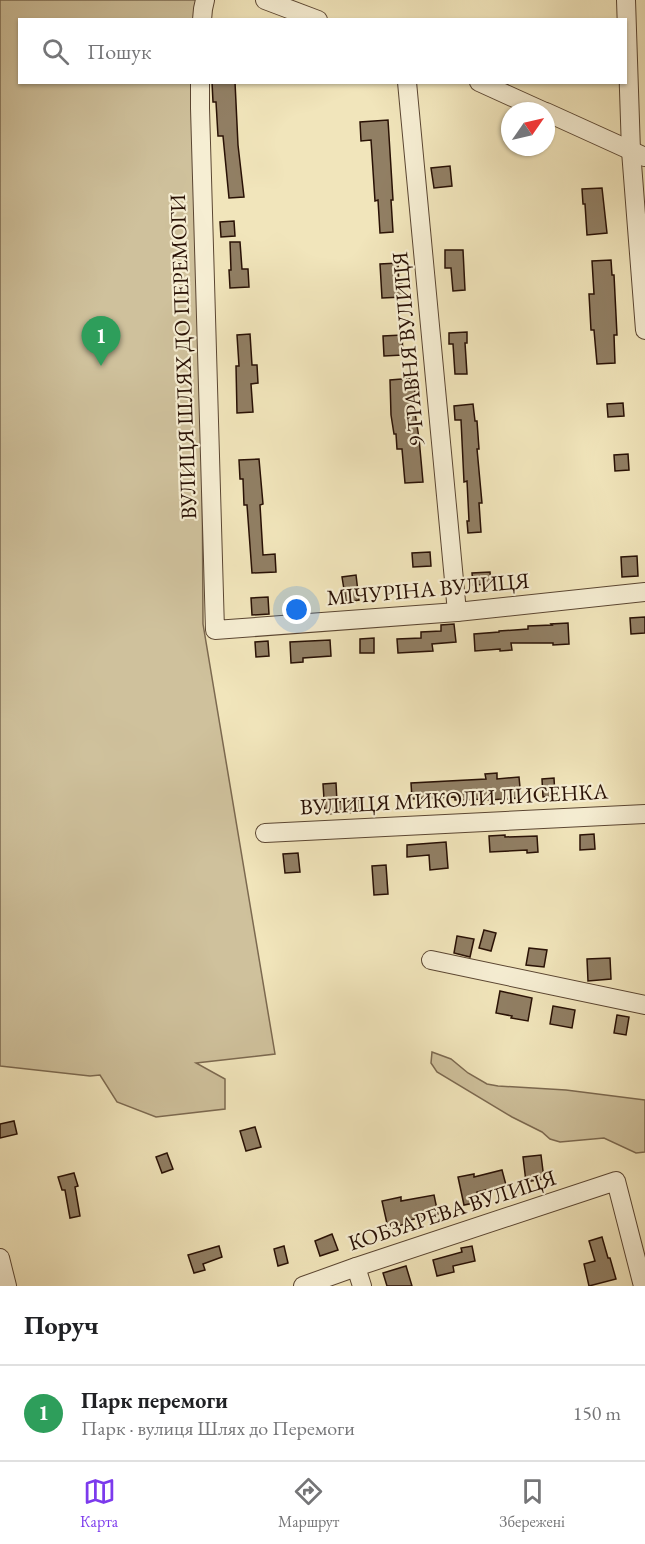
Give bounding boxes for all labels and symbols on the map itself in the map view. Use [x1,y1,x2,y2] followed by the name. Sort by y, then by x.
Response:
[501,102,555,156] north arrow
[163,194,203,520] street label: ВУЛИЦЯ ШЛЯХ ДО ПЕРЕМОГИ
[385,250,431,448] street label: 9 ТРАВНЯ ВУЛИЦЯ
[82,316,120,366] pin: 1
[325,566,531,612] street label: МІЧУРІНА ВУЛИЦЯ
[282,595,311,624] your location
[299,776,610,822] street label: ВУЛИЦЯ МИКОЛИ ЛИСЕНКА
[344,1163,560,1257] street label: КОБЗАРЕВА ВУЛИЦЯ

